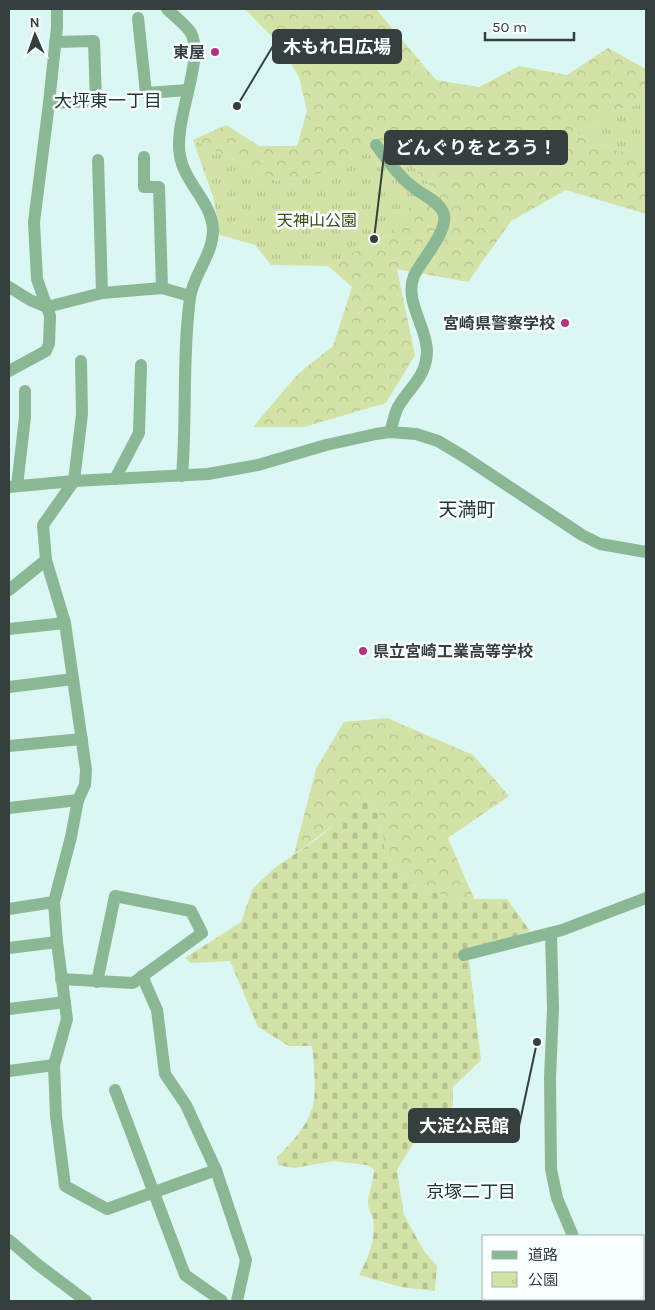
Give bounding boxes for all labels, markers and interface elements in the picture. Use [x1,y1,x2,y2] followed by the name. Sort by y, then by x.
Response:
[10,10,60,60] north arrow
[485,10,574,42] scale bar
[29,14,40,31] text: N
[492,18,527,36] text: 50 m
[273,30,401,63] callout: 木もれ日広場
[283,36,391,58] text: 木もれ日広場
[173,43,205,62] place label: 東屋
[209,46,221,58] marker: 東屋
[54,90,162,112] district label: 大坪東一丁目
[385,131,567,164] callout: どんぐりをとろう！
[395,137,557,159] text: どんぐりをとろう！
[277,211,357,230] park label: 天神山公園
[443,314,555,333] place label: 宮崎県警察学校
[559,317,571,329] marker: 宮崎県警察学校
[438,499,496,521] district label: 天満町
[373,642,533,661] place label: 県立宮崎工業高等学校
[357,645,369,657] marker: 県立宮崎工業高等学校
[409,1109,519,1142] callout: 大淀公民館
[419,1115,509,1137] text: 大淀公民館
[426,1181,516,1203] district label: 京塚二丁目
[482,1235,645,1300] legend
[528,1246,558,1264] text: 道路
[528,1271,558,1289] text: 公園

